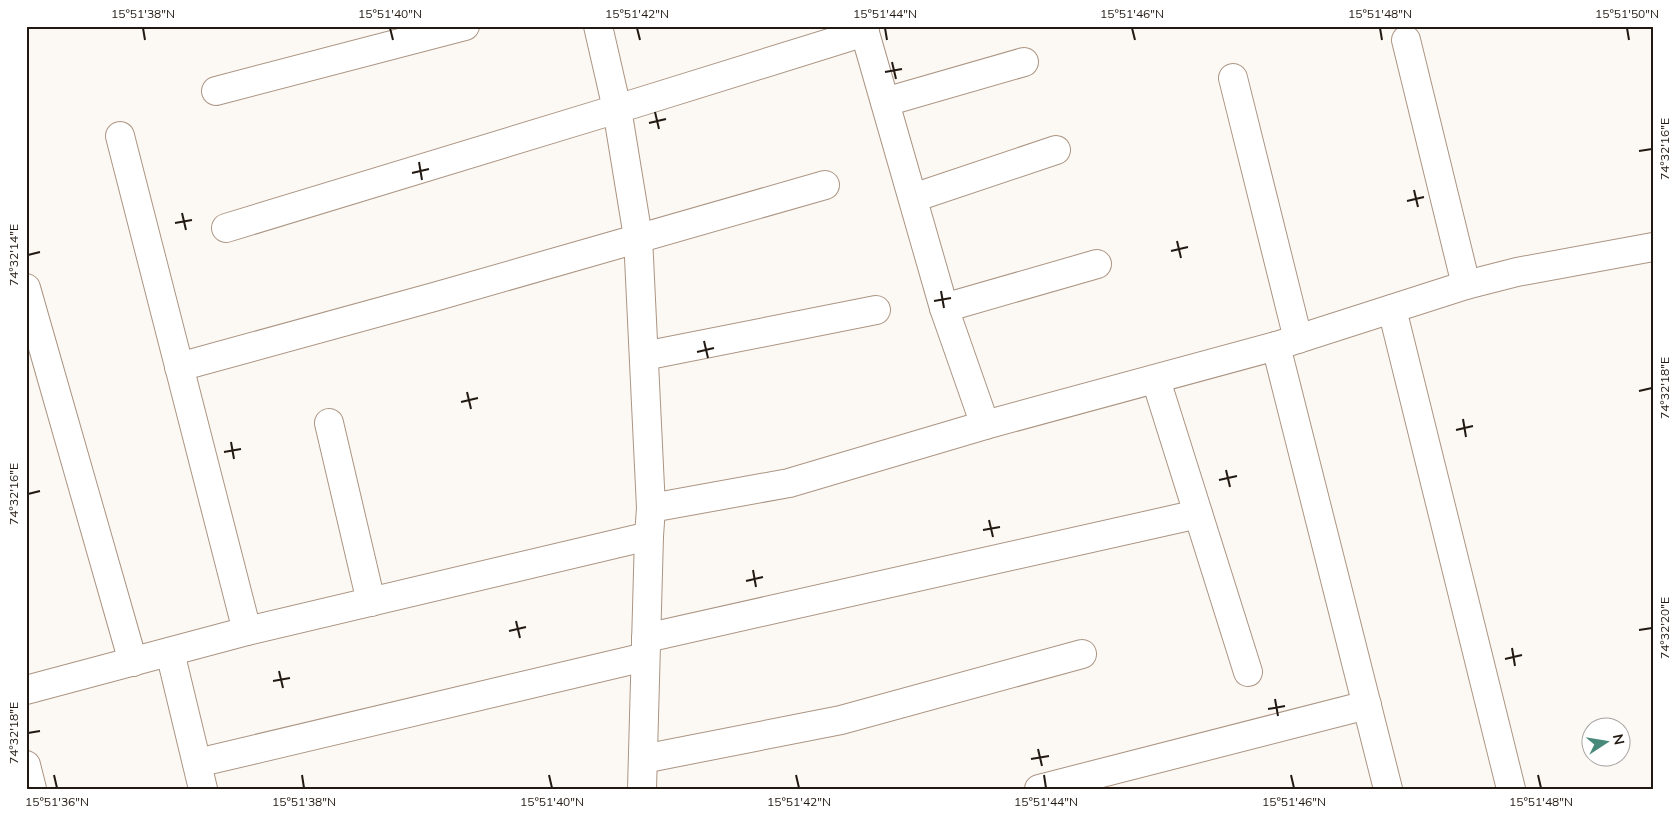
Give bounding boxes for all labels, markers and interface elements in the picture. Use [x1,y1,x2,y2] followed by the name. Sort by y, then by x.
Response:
[111,6,175,21] text: 15°51'38"N
[358,6,422,21] text: 15°51'40"N
[605,6,669,21] text: 15°51'42"N
[853,6,917,21] text: 15°51'44"N
[1100,6,1164,21] text: 15°51'46"N
[1348,6,1412,21] text: 15°51'48"N
[1595,6,1659,21] text: 15°51'50"N
[1657,118,1672,180] text: 74°32'16"E
[6,224,21,286] text: 74°32'14"E
[1657,357,1672,419] text: 74°32'18"E
[6,463,21,525] text: 74°32'16"E
[1657,597,1672,659] text: 74°32'20"E
[6,702,21,764] text: 74°32'18"E
[1582,718,1632,768] north arrow
[1609,732,1629,746] text: N
[25,794,89,809] text: 15°51'36"N
[272,794,336,809] text: 15°51'38"N
[520,794,584,809] text: 15°51'40"N
[767,794,831,809] text: 15°51'42"N
[1014,794,1078,809] text: 15°51'44"N
[1262,794,1326,809] text: 15°51'46"N
[1509,794,1573,809] text: 15°51'48"N

